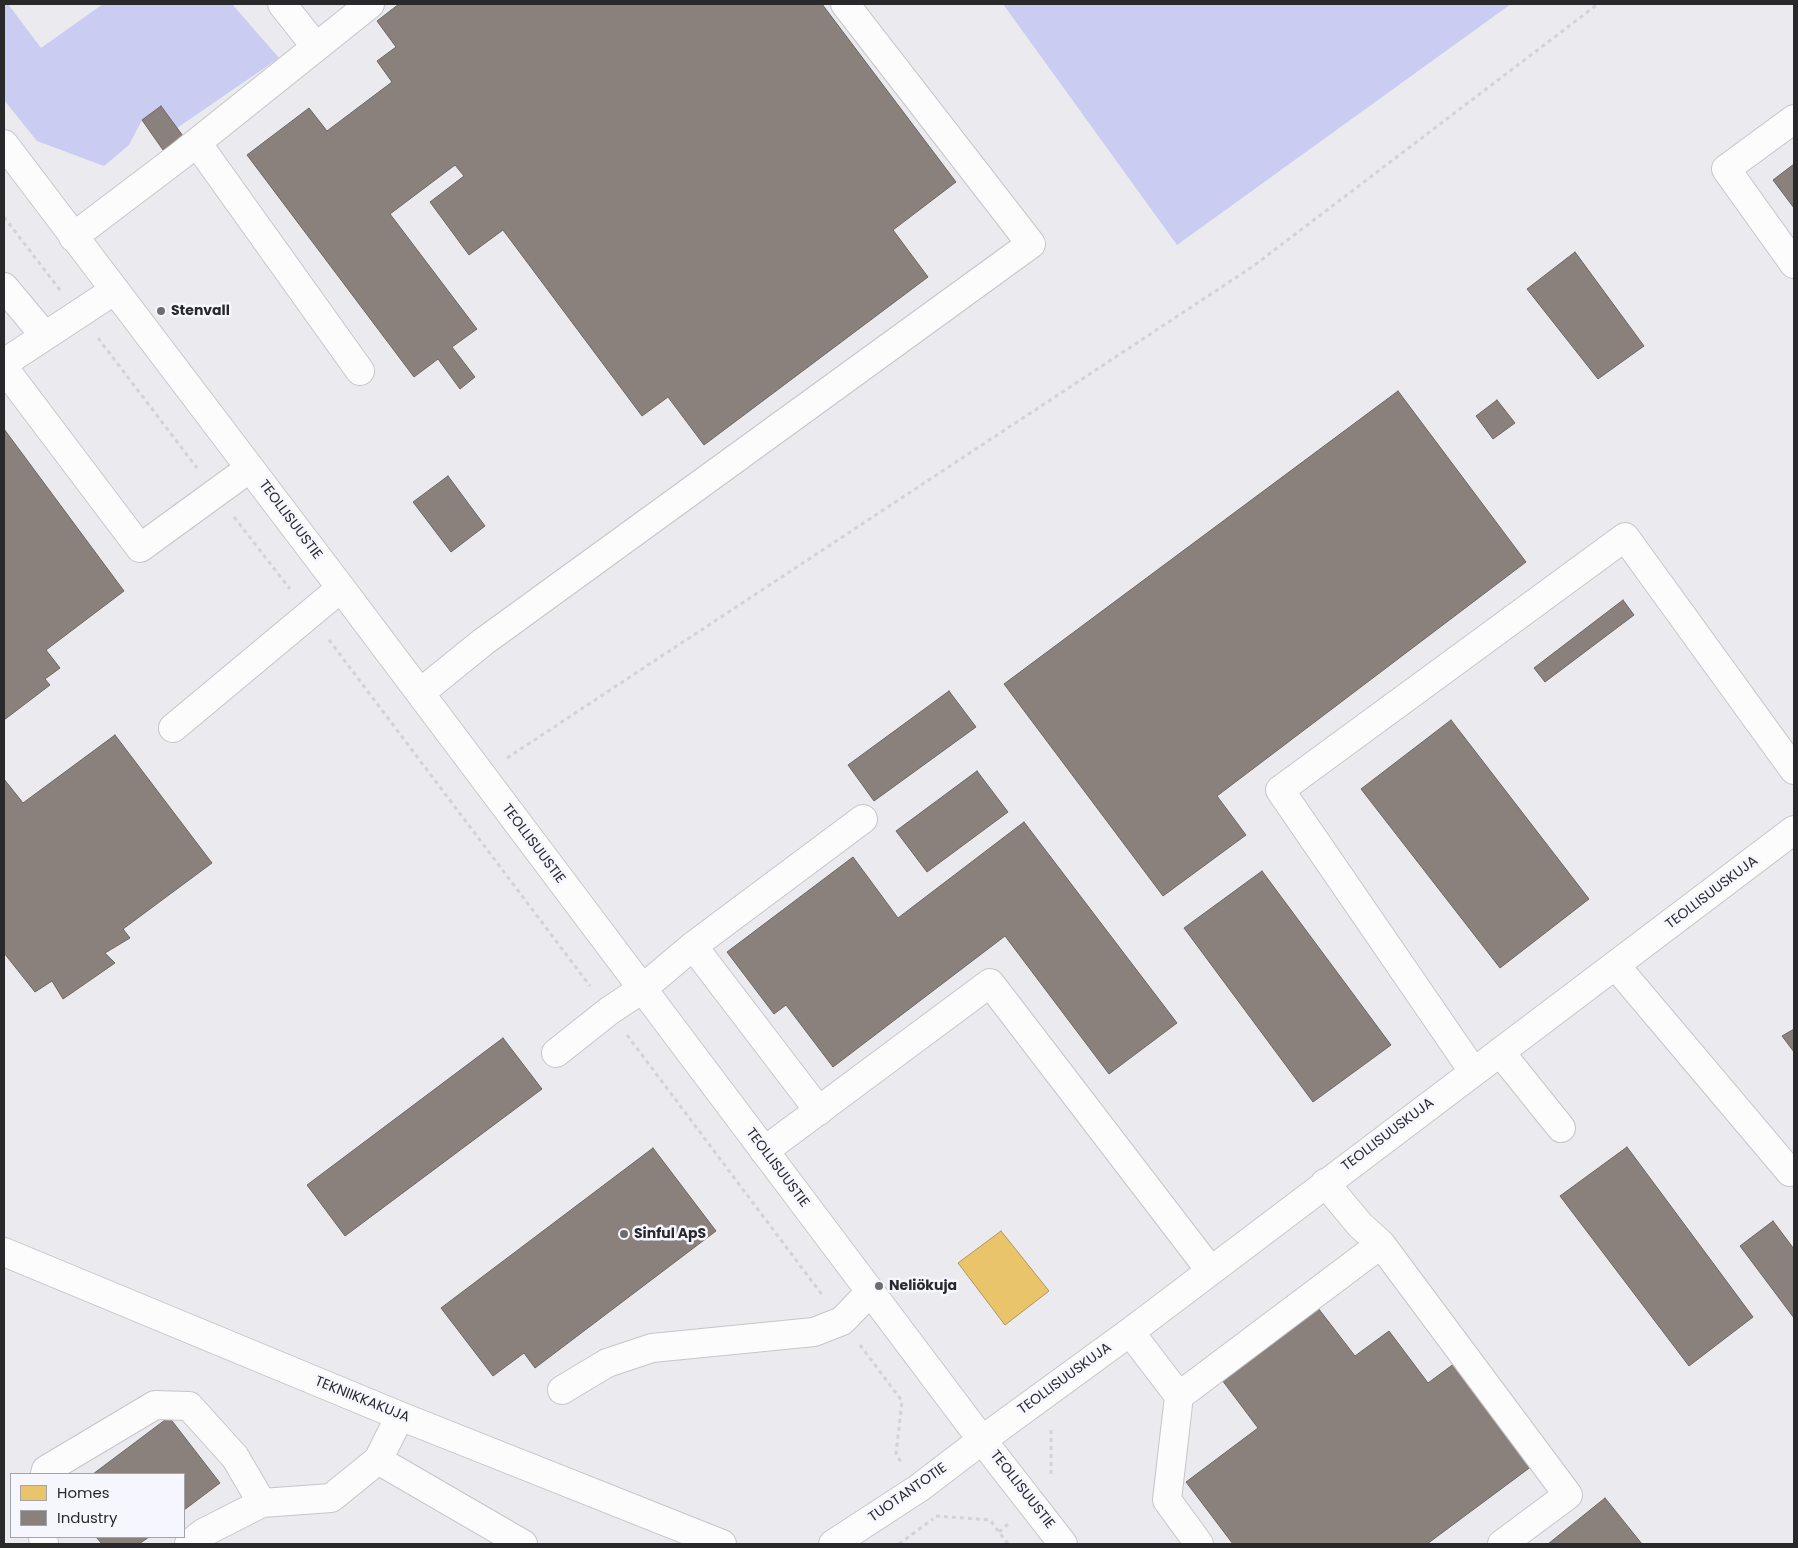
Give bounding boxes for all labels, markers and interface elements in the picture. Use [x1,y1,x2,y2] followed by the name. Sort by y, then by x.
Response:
[171,303,230,319] place label: Stenvall
[155,305,167,317] marker: Stenvall
[255,477,325,563] street label: TEOLLISUUSTIE
[498,801,568,887] street label: TEOLLISUUSTIE
[1662,853,1762,933] street label: TEOLLISUUSKUJA
[1338,1095,1438,1175] street label: TEOLLISUUSKUJA
[742,1125,812,1211] street label: TEOLLISUUSTIE
[634,1226,706,1242] place label: Sinful ApS
[618,1228,630,1240] marker: Sinful ApS
[889,1278,957,1294] place label: Neliökuja
[873,1280,885,1292] marker: Neliökuja
[1015,1339,1115,1419] street label: TEOLLISUUSKUJA
[312,1373,412,1427] street label: TEKNIIKKAKUJA
[986,1447,1058,1533] street label: TEOLLISUUSTIE
[866,1460,950,1526] street label: TUOTANTOTIE
[10,1473,185,1538] legend
[57,1482,110,1503] text: Homes
[57,1507,117,1528] text: Industry

